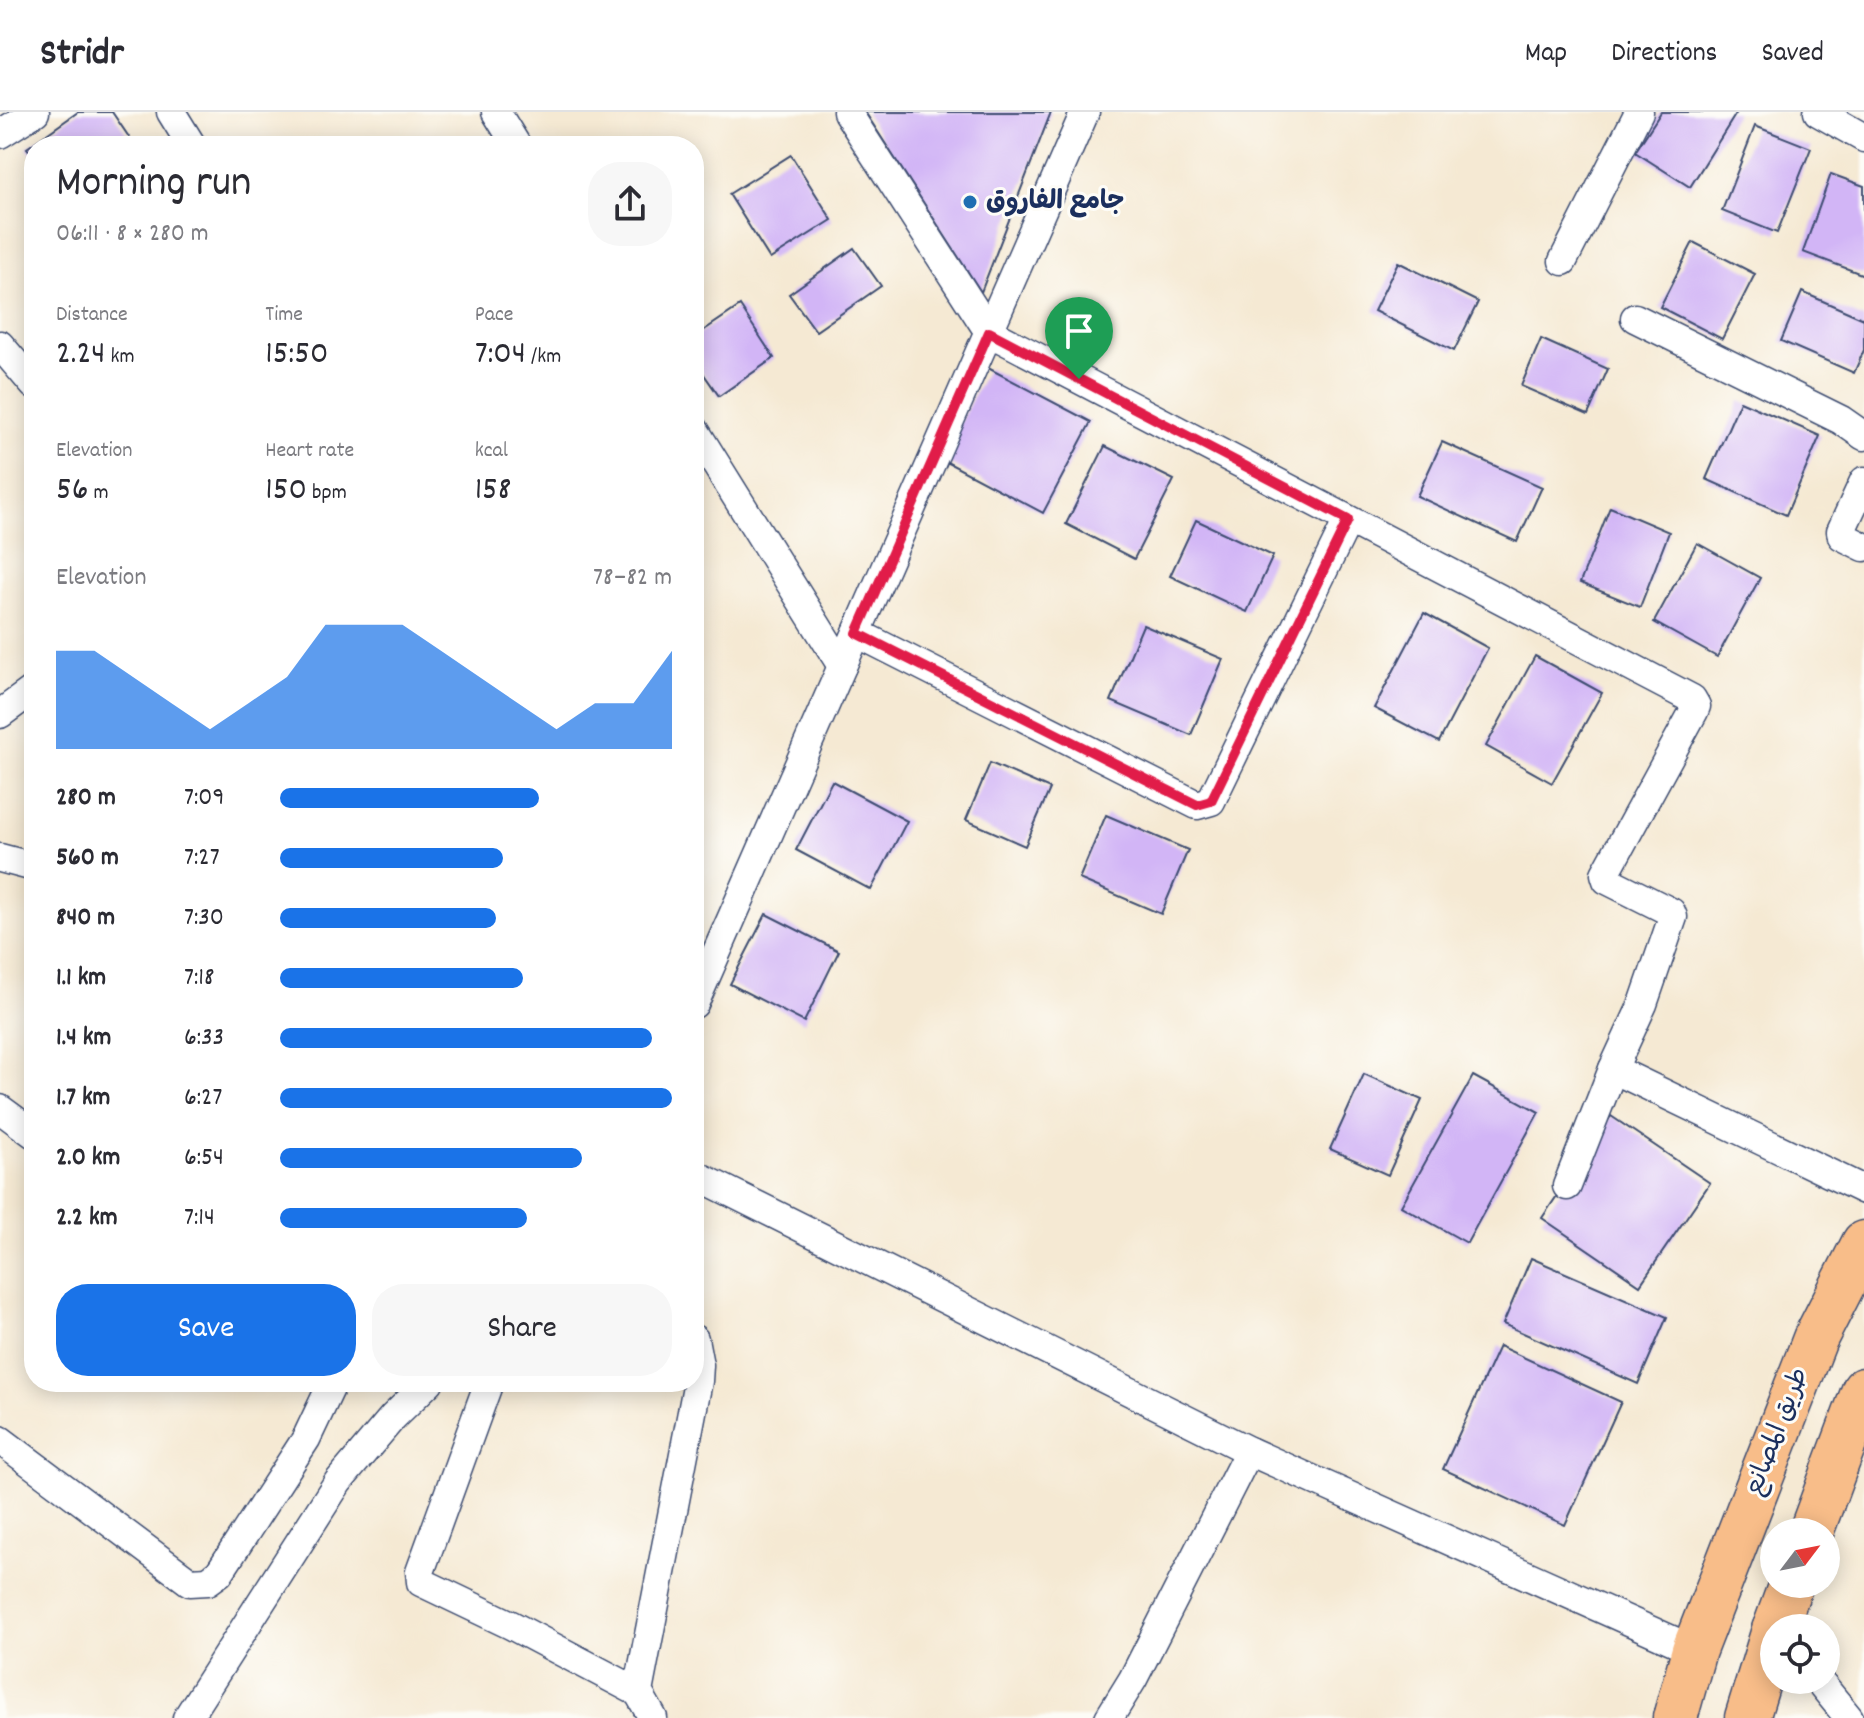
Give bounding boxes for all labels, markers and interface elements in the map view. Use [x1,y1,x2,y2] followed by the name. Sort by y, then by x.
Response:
[40,28,124,83] text: Stridr
[1525,35,1567,75] text: Map
[1611,35,1717,75] text: Directions
[1761,35,1824,75] text: Saved
[56,154,251,217] text: Morning run
[588,162,672,246] button: share
[986,184,1124,221] place label: جامع الفاروق
[961,193,979,211] marker: جامع الفاروق
[56,216,209,253] text: 06:11 · 8 × 280 m
[1045,297,1113,379] pin
[56,300,128,331] text: Distance
[265,300,303,331] text: Time
[475,300,514,331] text: Pace
[1057,309,1101,353] icon: arrive
[56,331,105,380] text: 2.24
[265,331,328,380] text: 15:50
[475,331,526,380] text: 7:04
[105,342,135,373] text: km
[526,342,561,373] text: /km
[56,436,133,467] text: Elevation
[265,436,354,467] text: Heart rate
[475,436,508,467] text: kcal
[56,467,88,516] text: 56
[265,467,307,516] text: 150
[475,467,511,516] text: 158
[88,478,109,509] text: m
[307,478,347,509] text: bpm
[56,560,146,597] text: Elevation
[593,560,672,597] text: 78–82 m
[56,780,116,817] text: 280 m
[184,780,224,817] text: 7:09
[56,840,119,877] text: 560 m
[184,840,220,877] text: 7:27
[56,900,115,937] text: 840 m
[184,900,224,937] text: 7:30
[56,960,106,997] text: 1.1 km
[184,960,214,997] text: 7:18
[56,1020,111,1057] text: 1.4 km
[184,1020,224,1057] text: 6:33
[56,1080,110,1117] text: 1.7 km
[184,1080,222,1117] text: 6:27
[56,1140,120,1177] text: 2.0 km
[184,1140,224,1177] text: 6:54
[56,1200,118,1237] text: 2.2 km
[184,1200,215,1237] text: 7:14
[56,1284,356,1376] button: Save
[372,1284,672,1376] button: Share
[1737,1363,1819,1501] street label: طريق المصانع
[1760,1518,1840,1598] north arrow
[1760,1518,1840,1694] map controls
[1760,1614,1840,1694] button: locate

